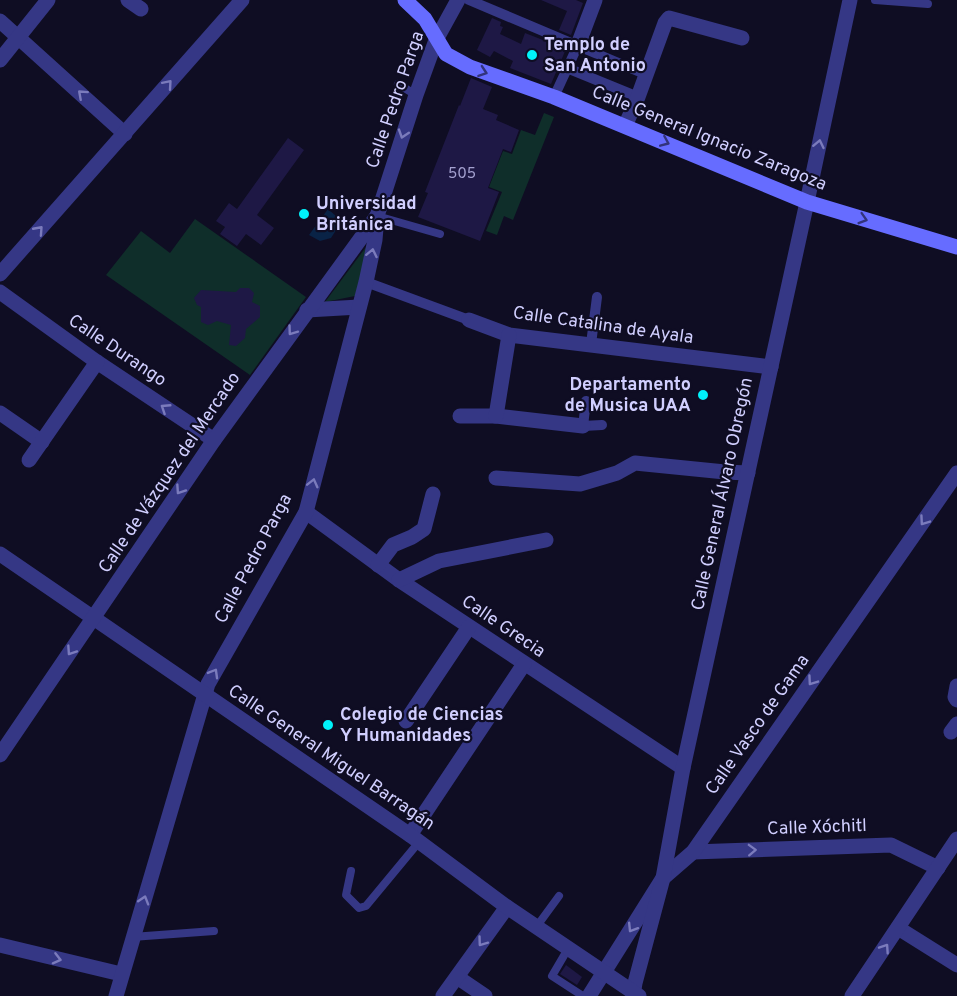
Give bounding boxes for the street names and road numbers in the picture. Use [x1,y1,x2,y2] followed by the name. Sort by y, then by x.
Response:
[362,28,430,172] street label: Calle Pedro Parga
[588,81,830,197] street label: Calle General Ignacio Zaragoza
[511,302,695,350] street label: Calle Catalina de Ayala
[63,310,171,392] street label: Calle Durango
[94,368,246,578] street label: Calle de Vázquez del Mercado
[685,375,759,613] street label: Calle General Álvaro Obregón
[210,490,298,628] street label: Calle Pedro Parga
[457,590,549,664] street label: Calle Grecia
[701,650,815,800] street label: Calle Vasco de Gama
[223,680,439,836] street label: Calle General Miguel Barragán
[767,815,867,841] street label: Calle Xóchitl

